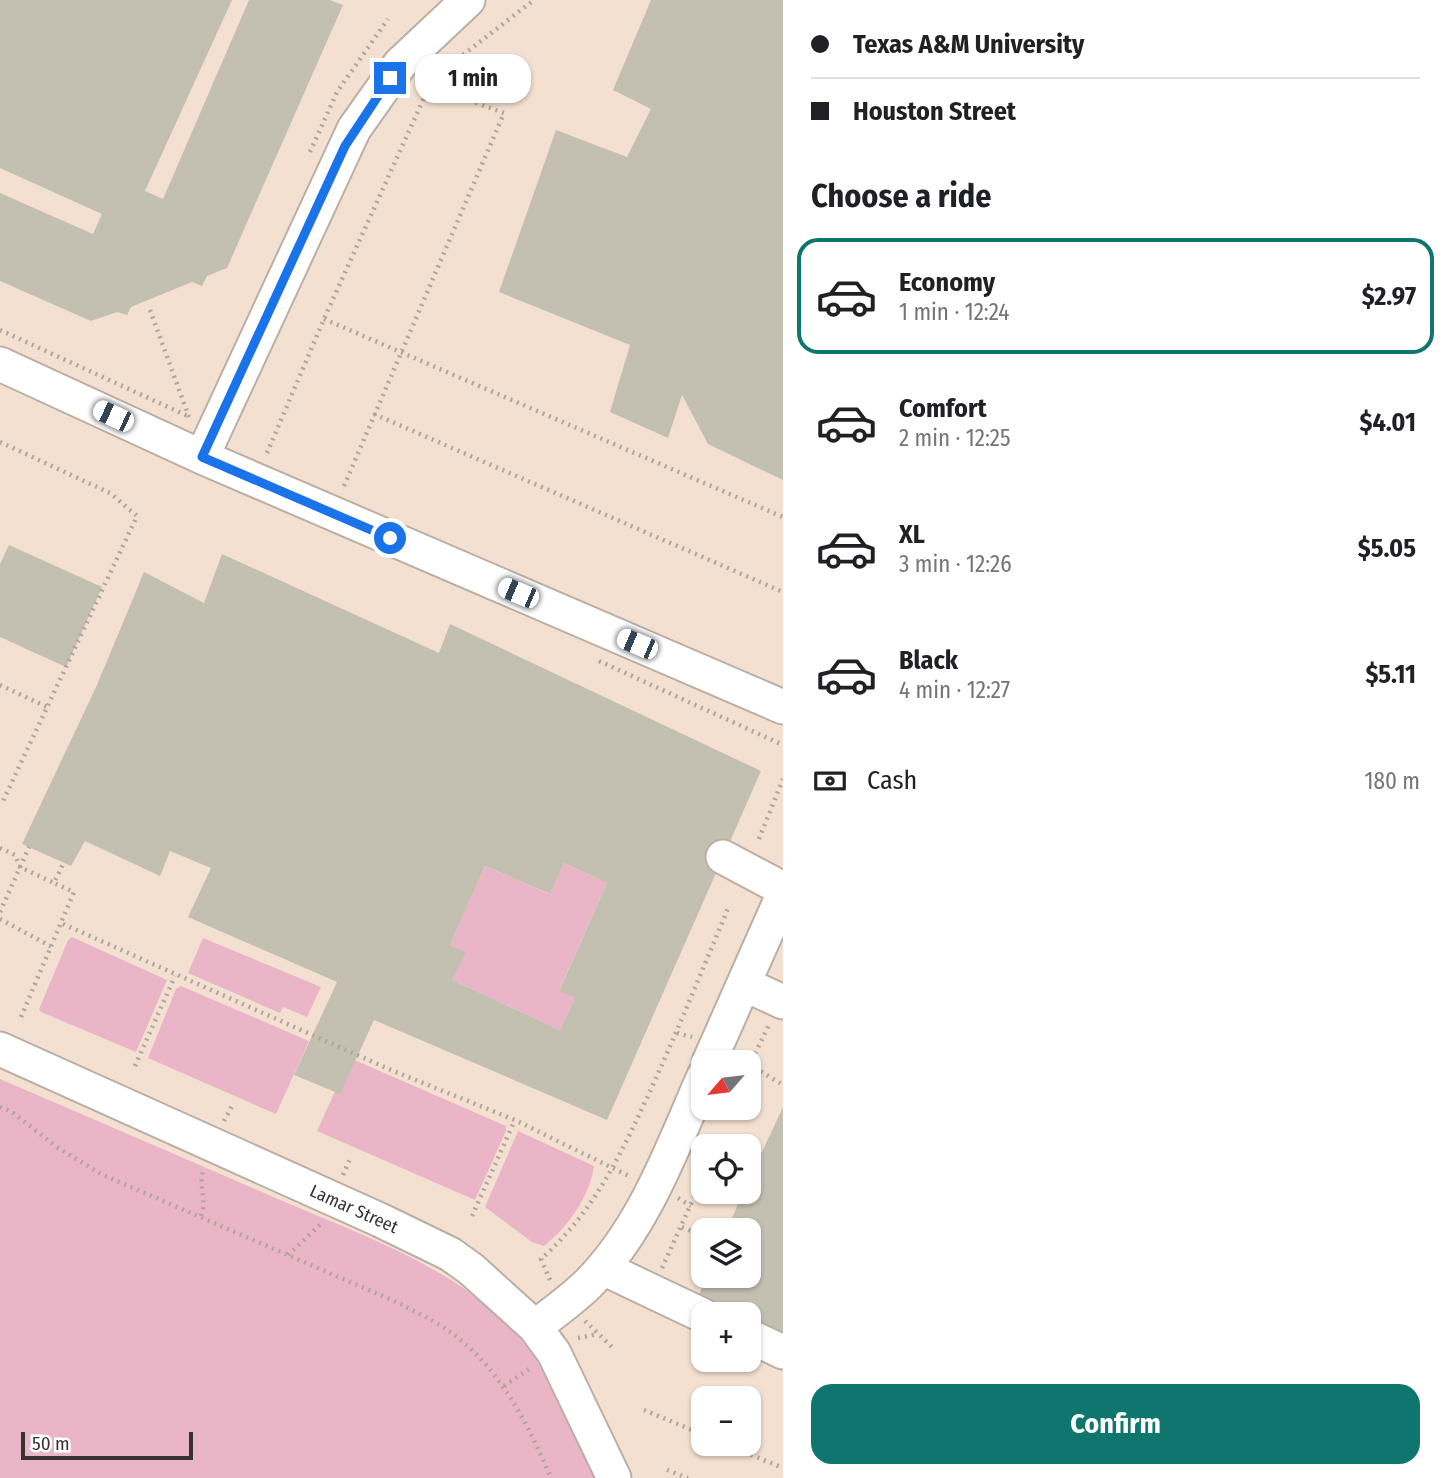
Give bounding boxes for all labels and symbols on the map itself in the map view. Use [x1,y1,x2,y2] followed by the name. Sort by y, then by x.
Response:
[414,54,530,102] callout: 1 min
[374,62,406,94] route end
[90,398,137,434] car
[374,522,406,554] route start
[495,575,542,611] car
[614,626,661,662] car
[691,1050,761,1120] north arrow
[307,1180,402,1238] street label: Lamar Street
[21,1429,192,1461] scale bar

